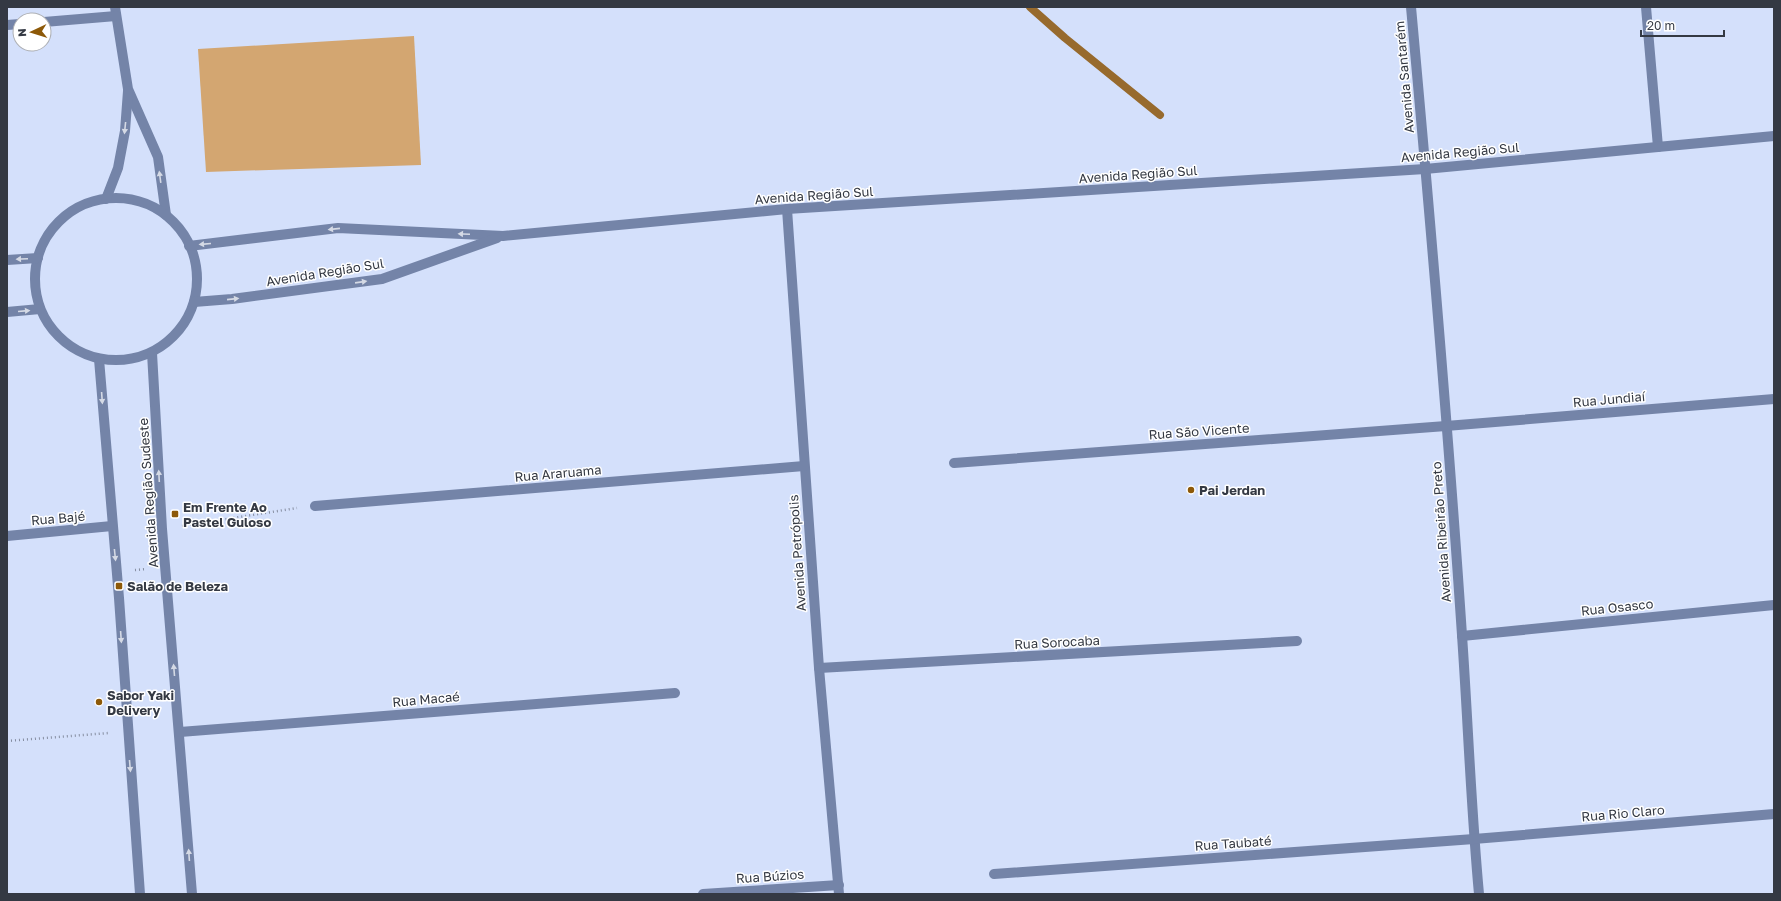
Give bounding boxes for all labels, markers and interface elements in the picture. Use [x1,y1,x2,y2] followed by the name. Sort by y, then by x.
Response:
[12,12,52,52] north arrow
[1641,12,1724,38] scale bar
[1647,18,1675,33] text: 20 m
[1391,20,1417,134] street label: Avenida Santarém
[15,28,28,37] text: N
[122,122,128,134] one-way arrow
[1400,139,1520,165] street label: Avenida Região Sul
[1078,162,1198,186] street label: Avenida Região Sul
[157,171,163,183] one-way arrow
[754,183,874,207] street label: Avenida Região Sul
[328,225,340,232] one-way arrow
[457,231,470,237] one-way arrow
[199,241,211,247] one-way arrow
[16,255,28,262] one-way arrow
[265,255,385,289] street label: Avenida Região Sul
[355,278,368,285] one-way arrow
[227,295,239,302] one-way arrow
[18,307,30,314] one-way arrow
[1572,388,1647,410] street label: Rua Jundiaí
[99,392,105,404] one-way arrow
[135,418,161,568] street label: Avenida Região Sudeste
[1148,419,1250,443] street label: Rua São Vicente
[514,461,602,485] street label: Rua Araruama
[1428,461,1454,603] street label: Avenida Ribeirão Preto
[155,470,162,483] one-way arrow
[1199,482,1265,498] place label: Pai Jerdan
[1186,485,1196,495] marker: Pai Jerdan
[785,494,809,612] street label: Avenida Petrópolis
[183,499,271,530] place label: Em Frente Ao Pastel Guloso
[30,508,86,528] street label: Rua Bajé
[170,509,180,519] marker: Em Frente Ao Pastel Guloso
[112,549,118,561] one-way arrow
[127,578,228,594] place label: Salão de Beleza
[114,581,124,591] marker: Salão de Beleza
[1580,595,1654,619] street label: Rua Osasco
[118,631,125,643] one-way arrow
[1014,632,1100,652] street label: Rua Sorocaba
[171,664,178,676] one-way arrow
[107,687,174,718] place label: Sabor Yaki Delivery
[392,688,460,710] street label: Rua Macaé
[94,697,104,707] marker: Sabor Yaki Delivery
[127,760,134,772] one-way arrow
[1581,801,1665,825] street label: Rua Rio Claro
[1194,832,1272,854] street label: Rua Taubaté
[186,849,193,861] one-way arrow
[735,866,805,886] street label: Rua Búzios

